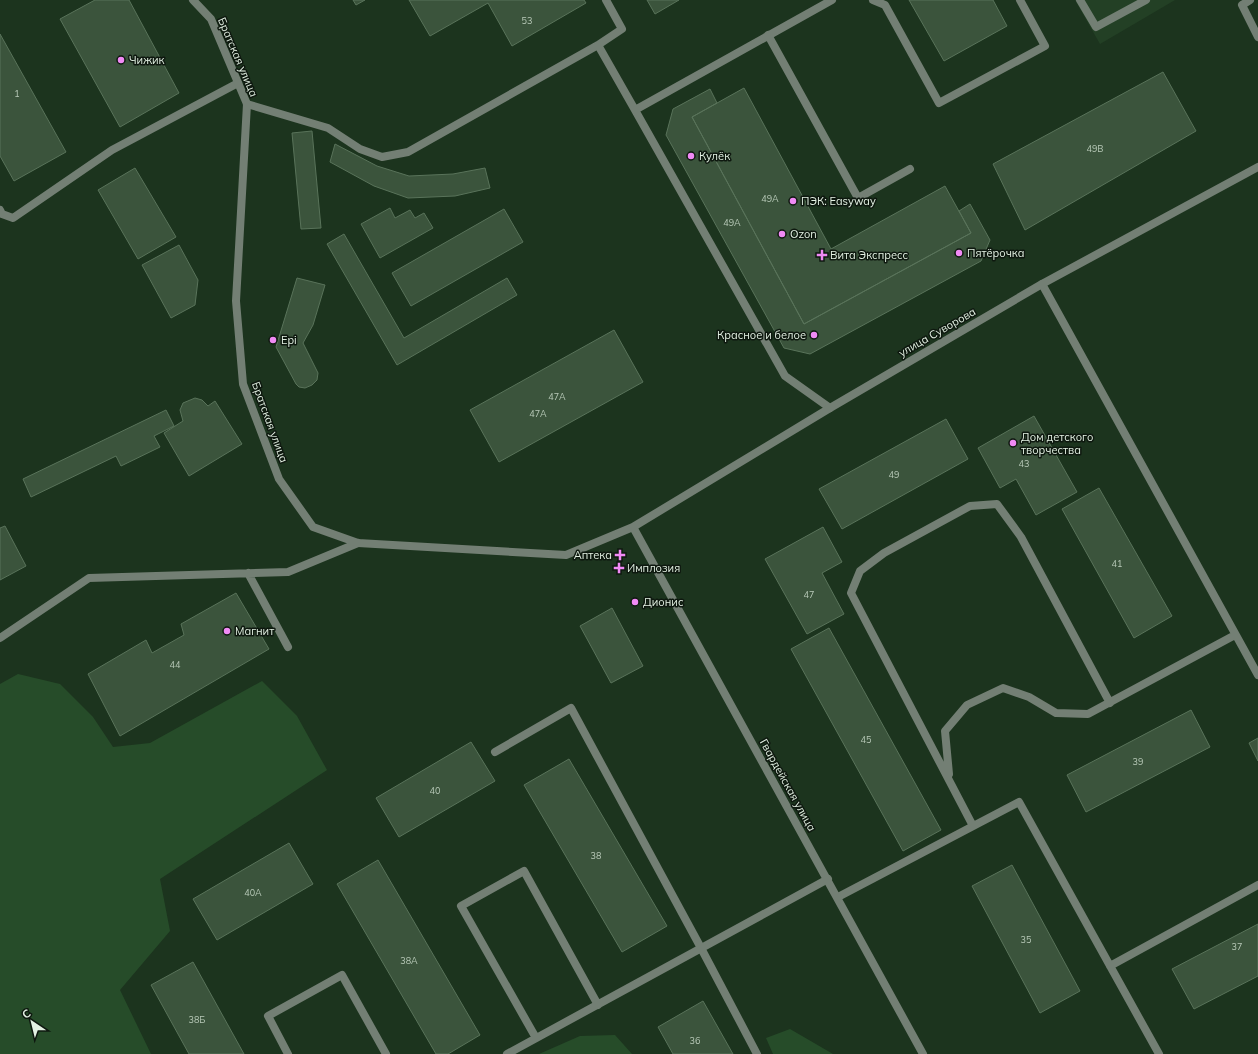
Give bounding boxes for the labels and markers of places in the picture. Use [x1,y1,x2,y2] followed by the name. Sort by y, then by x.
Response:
[129,53,165,67] place label: Чижик
[116,55,126,65] marker: Чижик
[699,149,730,163] place label: Кулёк
[686,151,696,161] marker: Кулёк
[801,194,876,208] place label: ПЭК: Easyway
[788,196,798,206] marker: ПЭК: Easyway
[790,227,817,241] place label: Ozon
[777,229,787,239] marker: Ozon
[967,246,1024,260] place label: Пятёрочка
[830,248,909,262] place label: Вита Экспресс
[954,248,964,258] marker: Пятёрочка
[817,250,827,260] marker: Вита Экспресс
[717,328,806,342] place label: Красное и белое
[809,330,819,340] marker: Красное и белое
[281,333,297,347] place label: Epi
[268,335,278,345] marker: Epi
[1021,430,1093,457] place label: Дом детского творчества
[1008,438,1018,448] marker: Дом детского творчества
[574,548,612,562] place label: Аптека
[615,550,625,560] marker: Аптека
[627,561,680,575] place label: Имплозия
[614,563,624,573] marker: Имплозия
[643,595,684,609] place label: Дионис
[630,597,640,607] marker: Дионис
[235,624,274,638] place label: Магнит
[222,626,232,636] marker: Магнит

